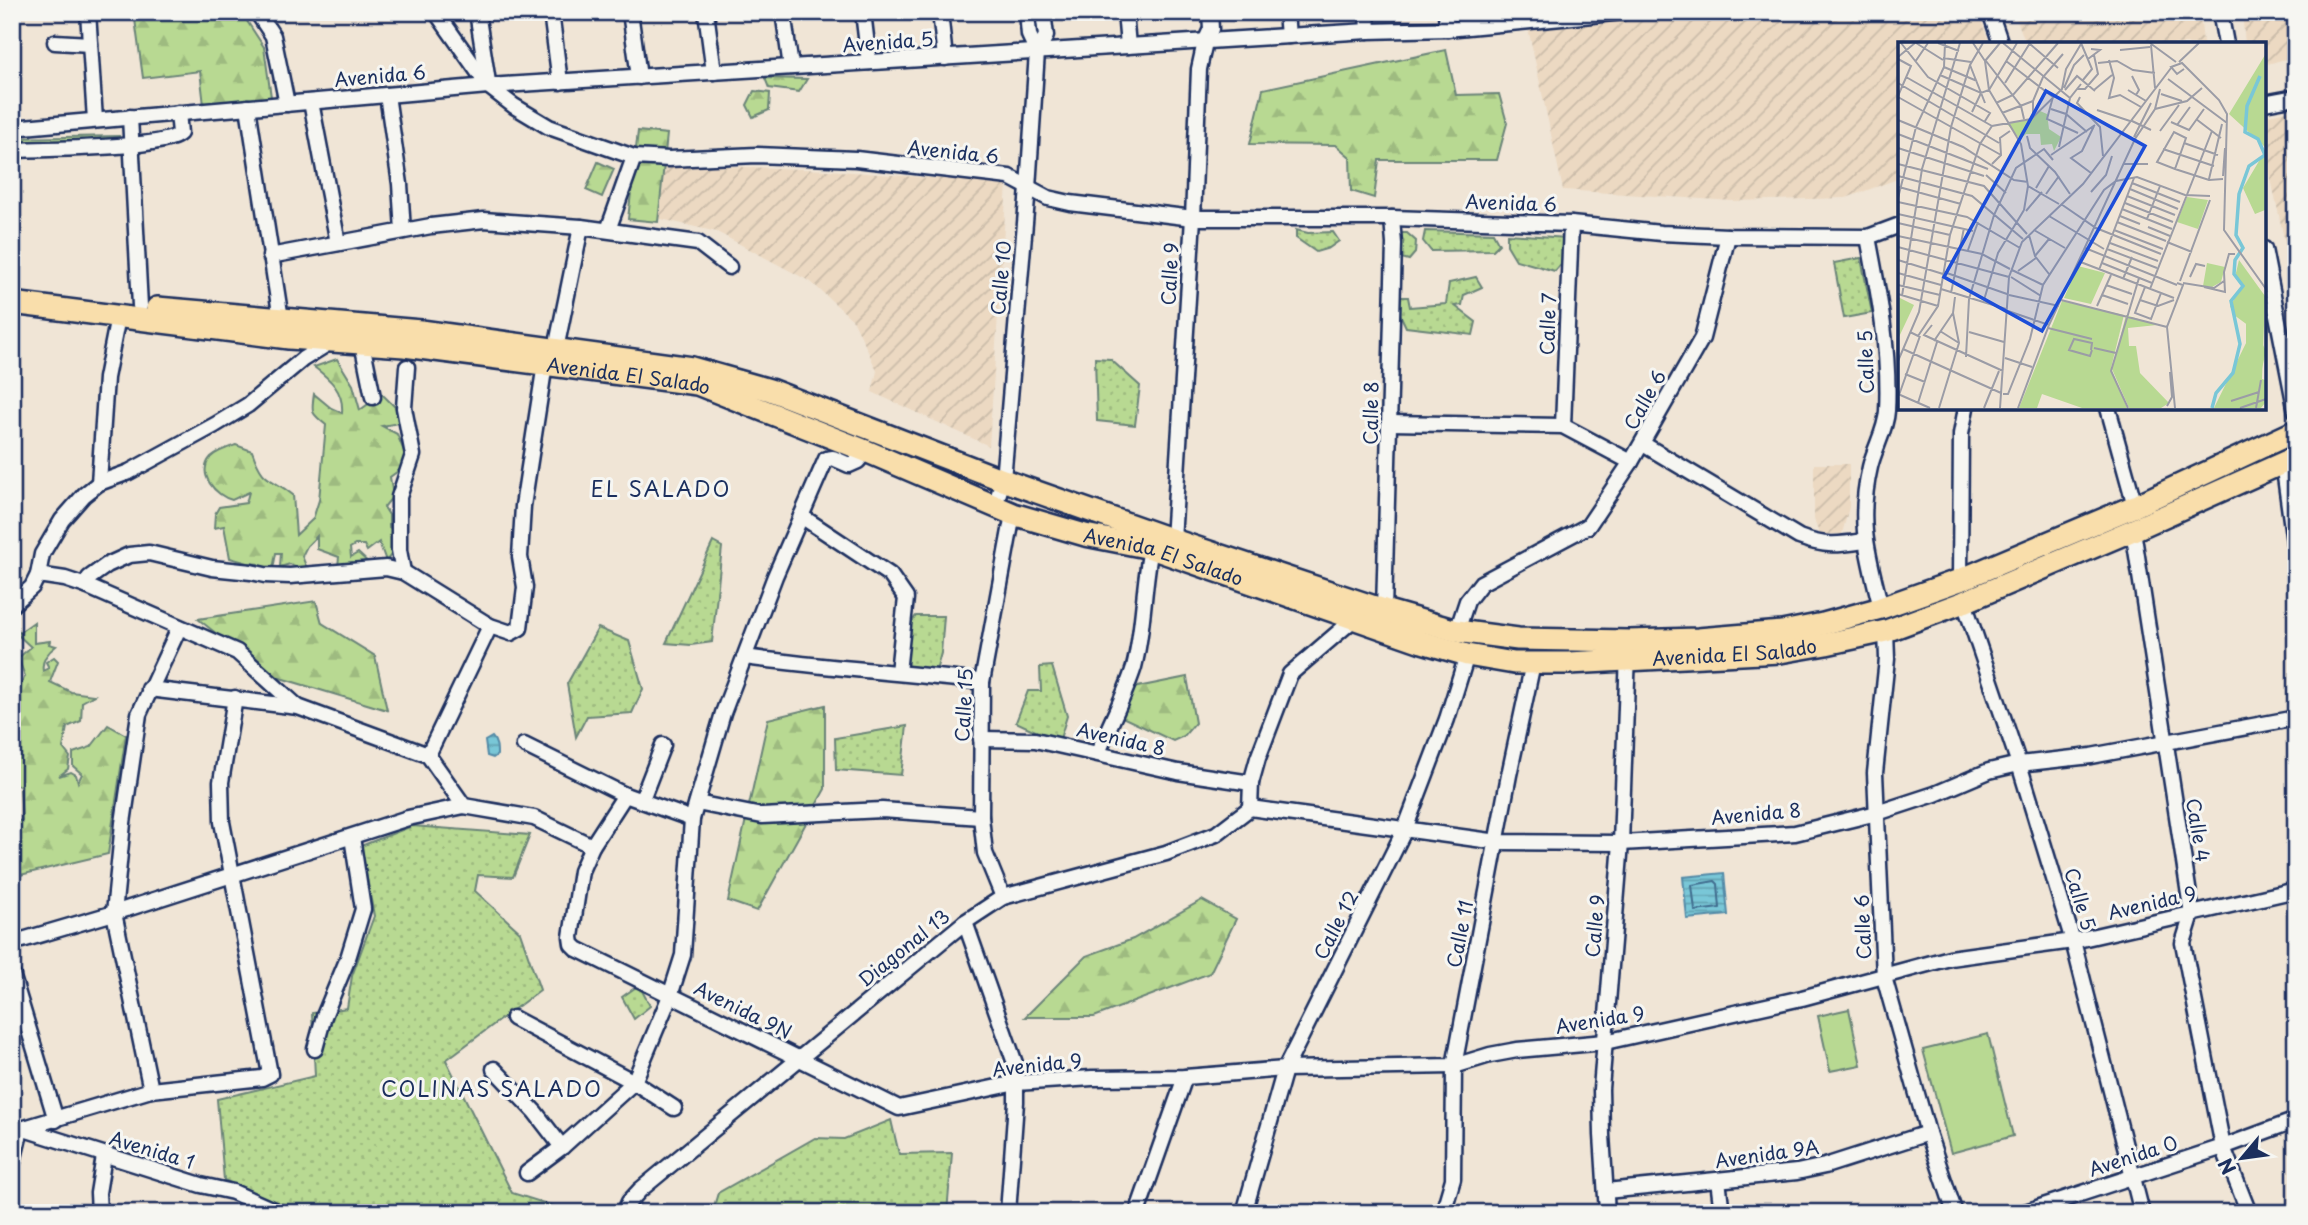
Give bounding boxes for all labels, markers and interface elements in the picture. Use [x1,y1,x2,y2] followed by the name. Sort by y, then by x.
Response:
[841,24,934,58] street label: Avenida 5
[1898,42,2266,410] inset map
[333,57,427,93] street label: Avenida 6
[906,132,1000,170] street label: Avenida 6
[1465,186,1557,218] street label: Avenida 6
[983,239,1017,316] street label: Calle 10
[1153,242,1185,306] street label: Calle 9
[1532,292,1562,356] street label: Calle 7
[1850,330,1880,394] street label: Calle 5
[545,350,715,401] street label: Avenida El Salado
[1616,364,1672,435] street label: Calle 6
[1355,381,1385,445] street label: Calle 8
[591,472,731,504] district label: EL SALADO
[1081,520,1247,592] street label: Avenida El Salado
[1651,631,1819,672] street label: Avenida El Salado
[947,667,979,743] street label: Calle 15
[1074,714,1168,762] street label: Avenida 8
[1710,795,1802,831] street label: Avenida 8
[2180,796,2218,864] street label: Calle 4
[2058,864,2104,933] street label: Calle 5
[2105,878,2199,926] street label: Avenida 9
[1306,885,1364,964] street label: Calle 12
[1577,893,1611,958] street label: Calle 9
[1847,894,1877,960] street label: Calle 6
[1439,898,1479,970] street label: Calle 11
[852,902,955,993] street label: Diagonal 13
[690,973,797,1045] street label: Avenida 9N
[1553,998,1646,1040] street label: Avenida 9
[991,1045,1083,1083] street label: Avenida 9
[381,1072,603,1104] district label: COLINAS SALADO
[106,1123,198,1175] street label: Avenida 1
[2206,1124,2276,1194] north arrow
[2085,1128,2181,1183] street label: Avenida 0
[1713,1132,1821,1174] street label: Avenida 9A
[2210,1153,2242,1180] text: N

